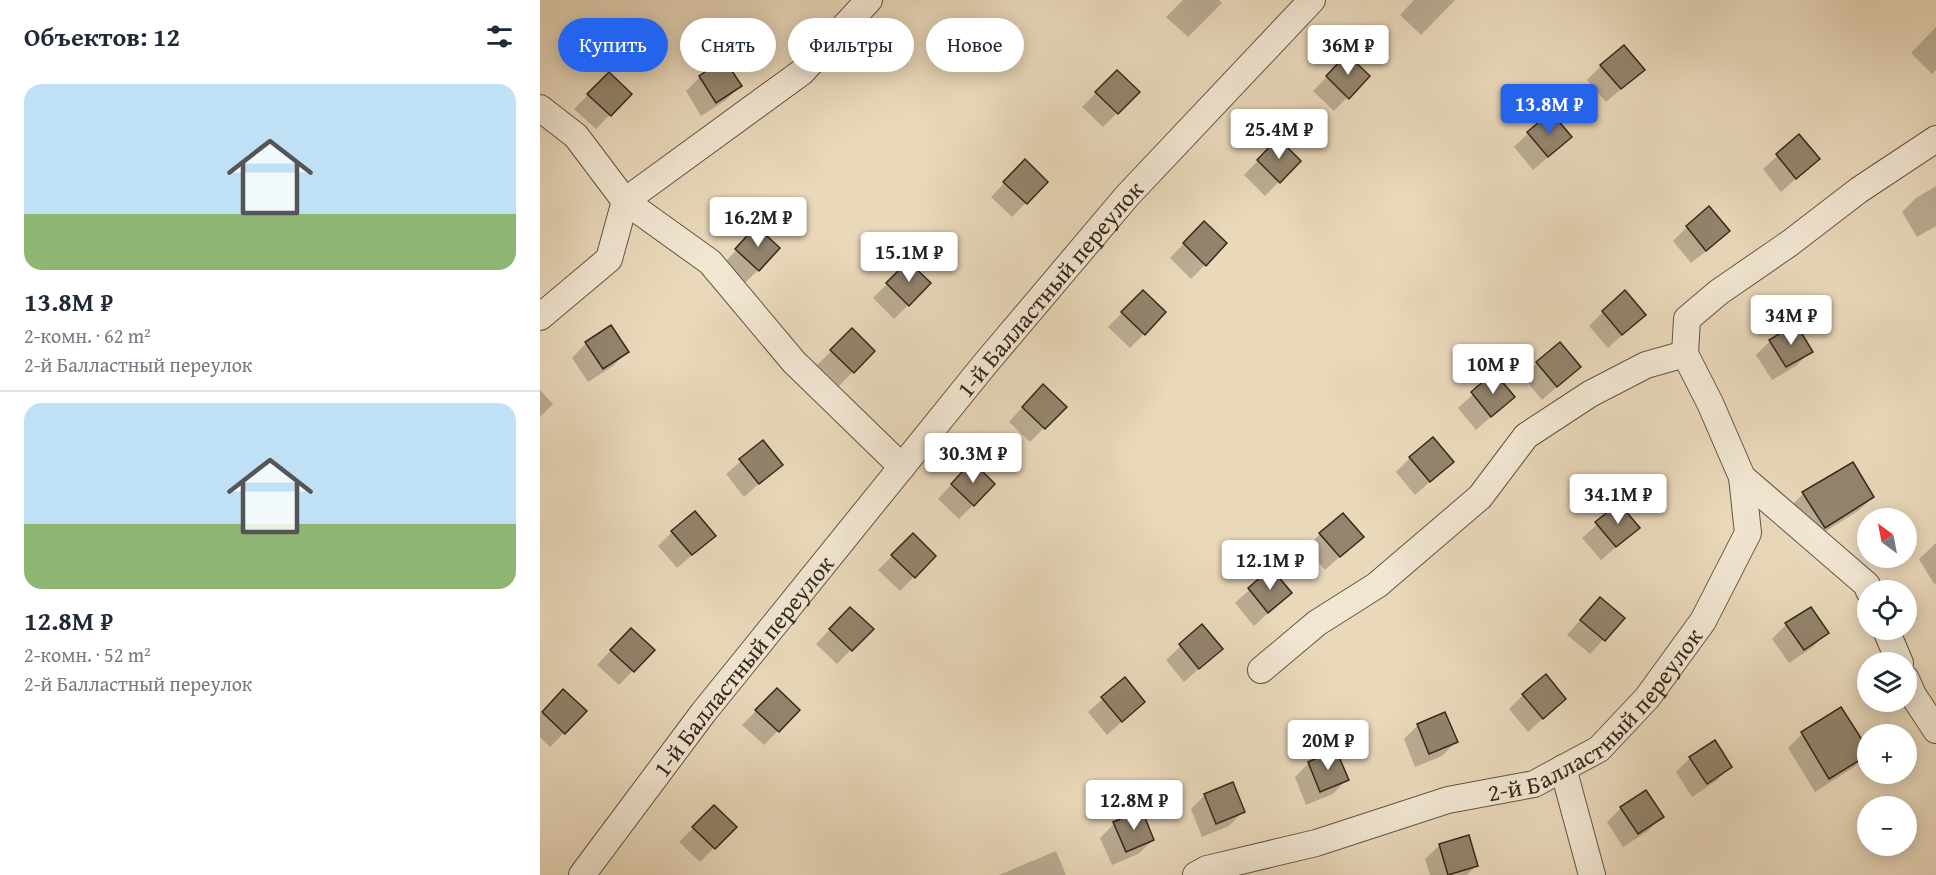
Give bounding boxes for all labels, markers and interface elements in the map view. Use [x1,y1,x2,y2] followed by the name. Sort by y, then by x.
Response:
[24,17,180,56] text: Объектов: 12
[558,18,668,72] chip: Купить
[680,18,776,72] chip: Снять
[788,18,914,72] chip: Фильтры
[926,18,1024,72] chip: Новое
[483,20,516,53] icon: filters
[1306,25,1390,76] pin: 36M ₽
[1322,30,1374,59] text: 36M ₽
[1494,84,1604,135] pin: 13.8M ₽
[1515,89,1583,118] text: 13.8M ₽
[1224,109,1334,160] pin: 25.4M ₽
[1245,114,1313,143] text: 25.4M ₽
[216,123,324,231] icon: home
[948,172,1151,405] street label: 1-й Балластный переулок
[703,197,813,248] pin: 16.2M ₽
[724,202,792,231] text: 16.2M ₽
[854,232,964,283] pin: 15.1M ₽
[875,237,943,266] text: 15.1M ₽
[24,282,113,321] text: 13.8M ₽
[1749,295,1833,346] pin: 34M ₽
[1765,300,1817,329] text: 34M ₽
[24,321,151,350] text: 2-комн. · 62 m²
[1451,344,1535,395] pin: 10M ₽
[1467,349,1519,378] text: 10M ₽
[24,350,252,379] text: 2-й Балластный переулок
[918,433,1028,484] pin: 30.3M ₽
[939,438,1007,467] text: 30.3M ₽
[216,442,324,550] icon: home
[1563,474,1673,525] pin: 34.1M ₽
[1584,479,1652,508] text: 34.1M ₽
[1857,508,1917,568] north arrow
[1857,508,1917,856] map controls
[1215,540,1325,591] pin: 12.1M ₽
[1236,545,1304,574] text: 12.1M ₽
[644,547,842,784] street label: 1-й Балластный переулок
[1857,580,1917,640] button: locate
[24,601,113,640] text: 12.8M ₽
[1485,620,1710,810] street label: 2-й Балластный переулок
[24,640,151,669] text: 2-комн. · 52 m²
[1857,652,1917,712] button: layers
[24,669,252,698] text: 2-й Балластный переулок
[1286,720,1370,771] pin: 20M ₽
[1857,724,1917,784] button: +
[1302,725,1354,754] text: 20M ₽
[1079,780,1189,831] pin: 12.8M ₽
[1100,785,1168,814] text: 12.8M ₽
[1857,796,1917,856] button: −

